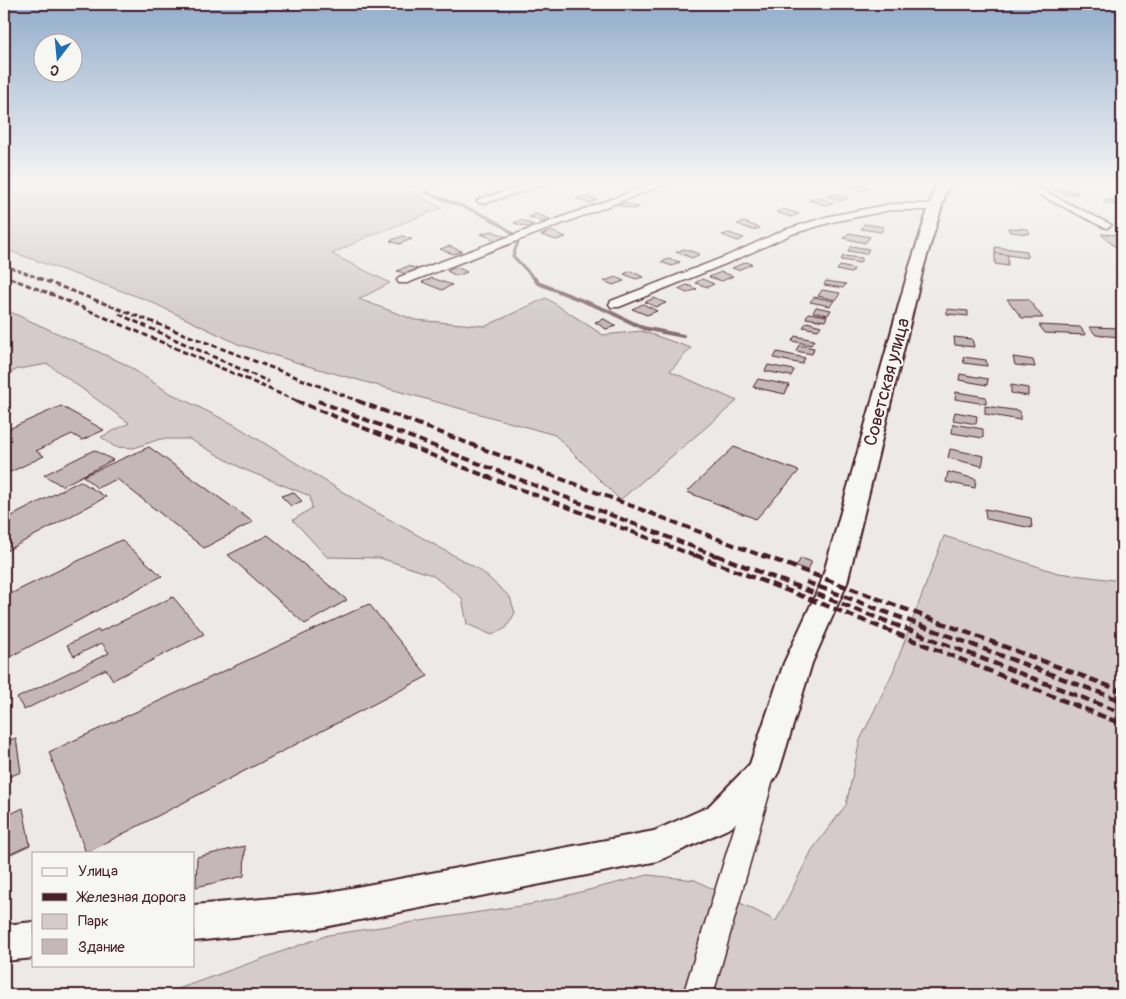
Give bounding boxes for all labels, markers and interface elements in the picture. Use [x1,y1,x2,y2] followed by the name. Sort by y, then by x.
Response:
[32,32,82,82] north arrow
[48,61,61,79] text: С
[859,316,915,448] street label: Советская улица
[32,852,195,966] legend
[78,862,118,881] text: Улица
[76,888,186,907] text: Железная дорога
[78,912,109,931] text: Парк
[78,938,125,957] text: Здание

